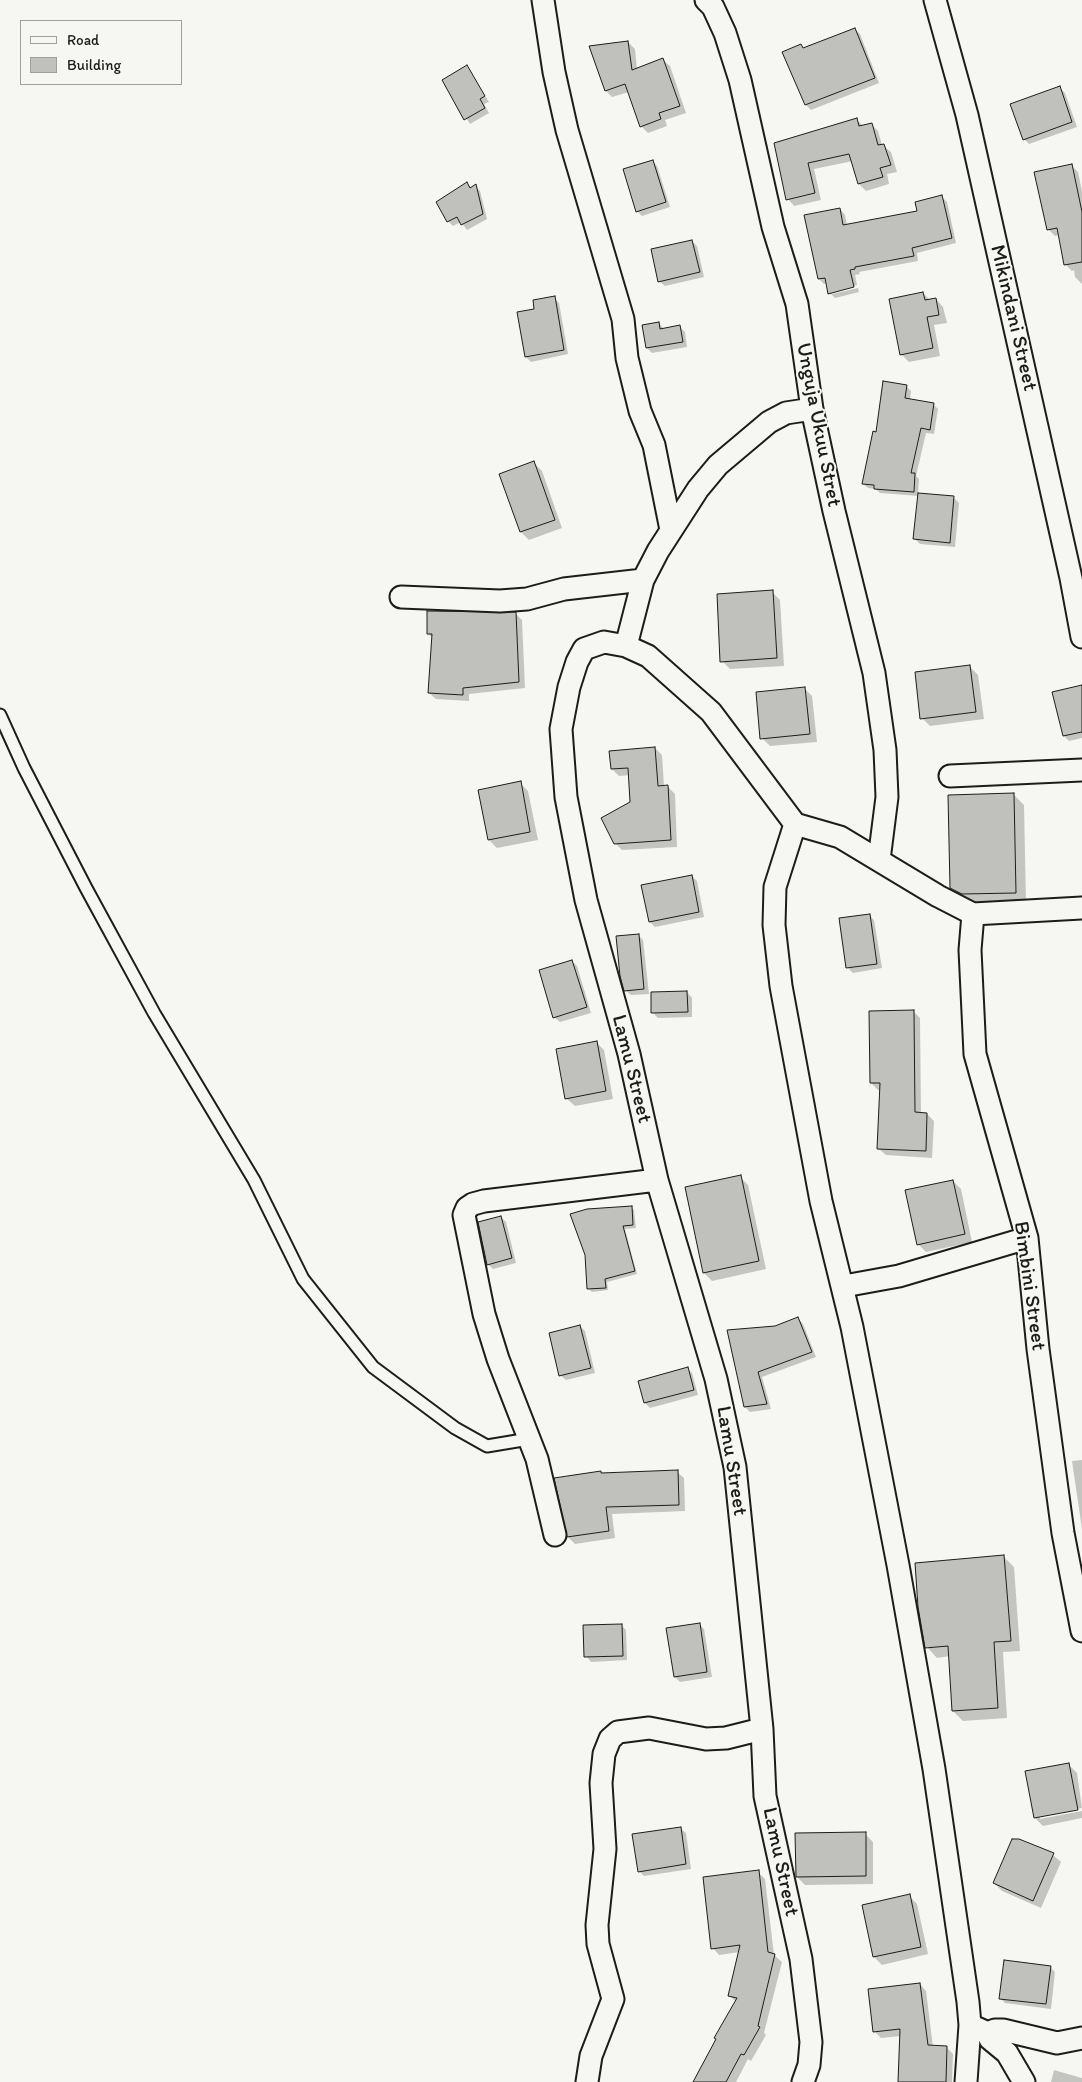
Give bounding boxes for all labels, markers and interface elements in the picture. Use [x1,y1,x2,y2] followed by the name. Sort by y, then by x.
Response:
[20,20,182,85] legend
[67,31,99,49] text: Road
[67,56,121,74] text: Building
[984,243,1042,393] street label: Mikindani Street
[790,341,846,509] street label: Unguja Ukuu Stret
[605,1012,657,1126] street label: Lamu Street
[1007,1220,1051,1352] street label: Bimbini Street
[710,1404,752,1518] street label: Lamu Street
[756,1805,804,1919] street label: Lamu Street

